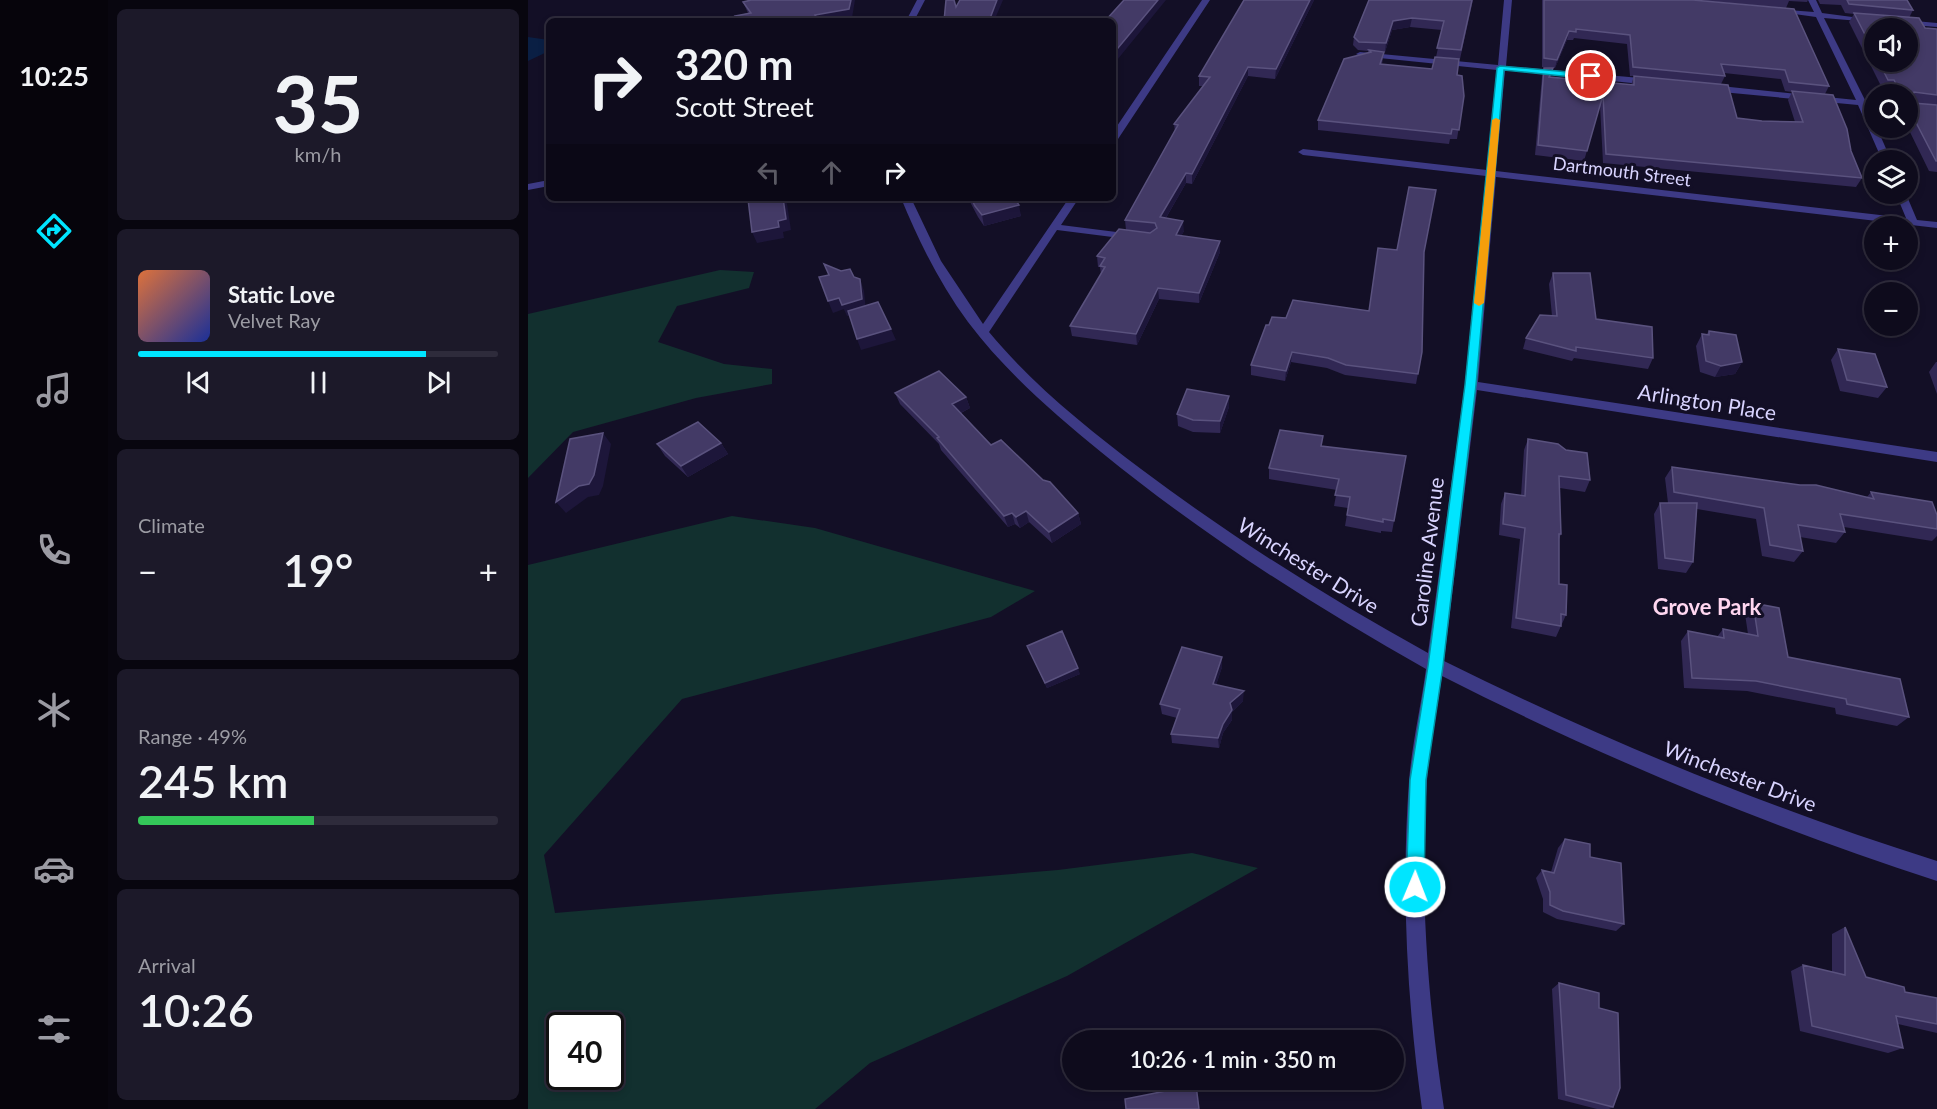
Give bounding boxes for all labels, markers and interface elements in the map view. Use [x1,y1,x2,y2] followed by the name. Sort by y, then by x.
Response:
[1864,18,1918,336] map controls
[1864,18,1918,72] button: sound
[675,39,793,89] text: 320 m
[576,42,654,120] icon: right
[1565,50,1616,101] pin
[273,56,363,150] text: 35
[19,59,89,92] text: 10:25
[1574,59,1607,92] icon: arrive
[1864,84,1918,138] button: search
[675,90,814,123] text: Scott Street
[295,142,341,166] text: km/h
[1864,150,1918,204] button: layers
[1552,152,1693,190] street label: Dartmouth Street
[752,156,785,189] icon: left
[815,156,848,189] icon: ahead
[878,156,911,189] icon: right
[33,210,75,252] icon: directions
[1864,216,1918,270] button: +
[228,281,335,308] text: Static Love
[1864,282,1918,336] button: −
[228,308,321,332] text: Velvet Ray
[182,366,215,399] icon: previous
[302,366,335,399] icon: pause
[422,366,455,399] icon: next
[33,369,75,411] icon: music
[1636,378,1778,425] street label: Arlington Place
[1405,476,1448,628] street label: Caroline Avenue
[1234,511,1384,618] street label: Winchester Drive
[138,513,205,537] text: Climate
[33,529,75,571] icon: phone
[283,543,353,597] text: 19°
[138,551,157,591] text: −
[479,551,498,591] text: +
[1653,593,1762,620] district label: Grove Park
[33,689,75,731] icon: climate
[138,724,247,748] text: Range · 49%
[1661,735,1820,816] street label: Winchester Drive
[138,754,288,808] text: 245 km
[33,848,75,890] icon: car
[1383,855,1447,919] position arrow
[138,953,196,977] text: Arrival
[138,983,254,1037] text: 10:26
[33,1008,75,1050] icon: filters
[546,1012,624,1090] speed limit sign: 40
[1130,1046,1336,1073] text: 10:26 · 1 min · 350 m

